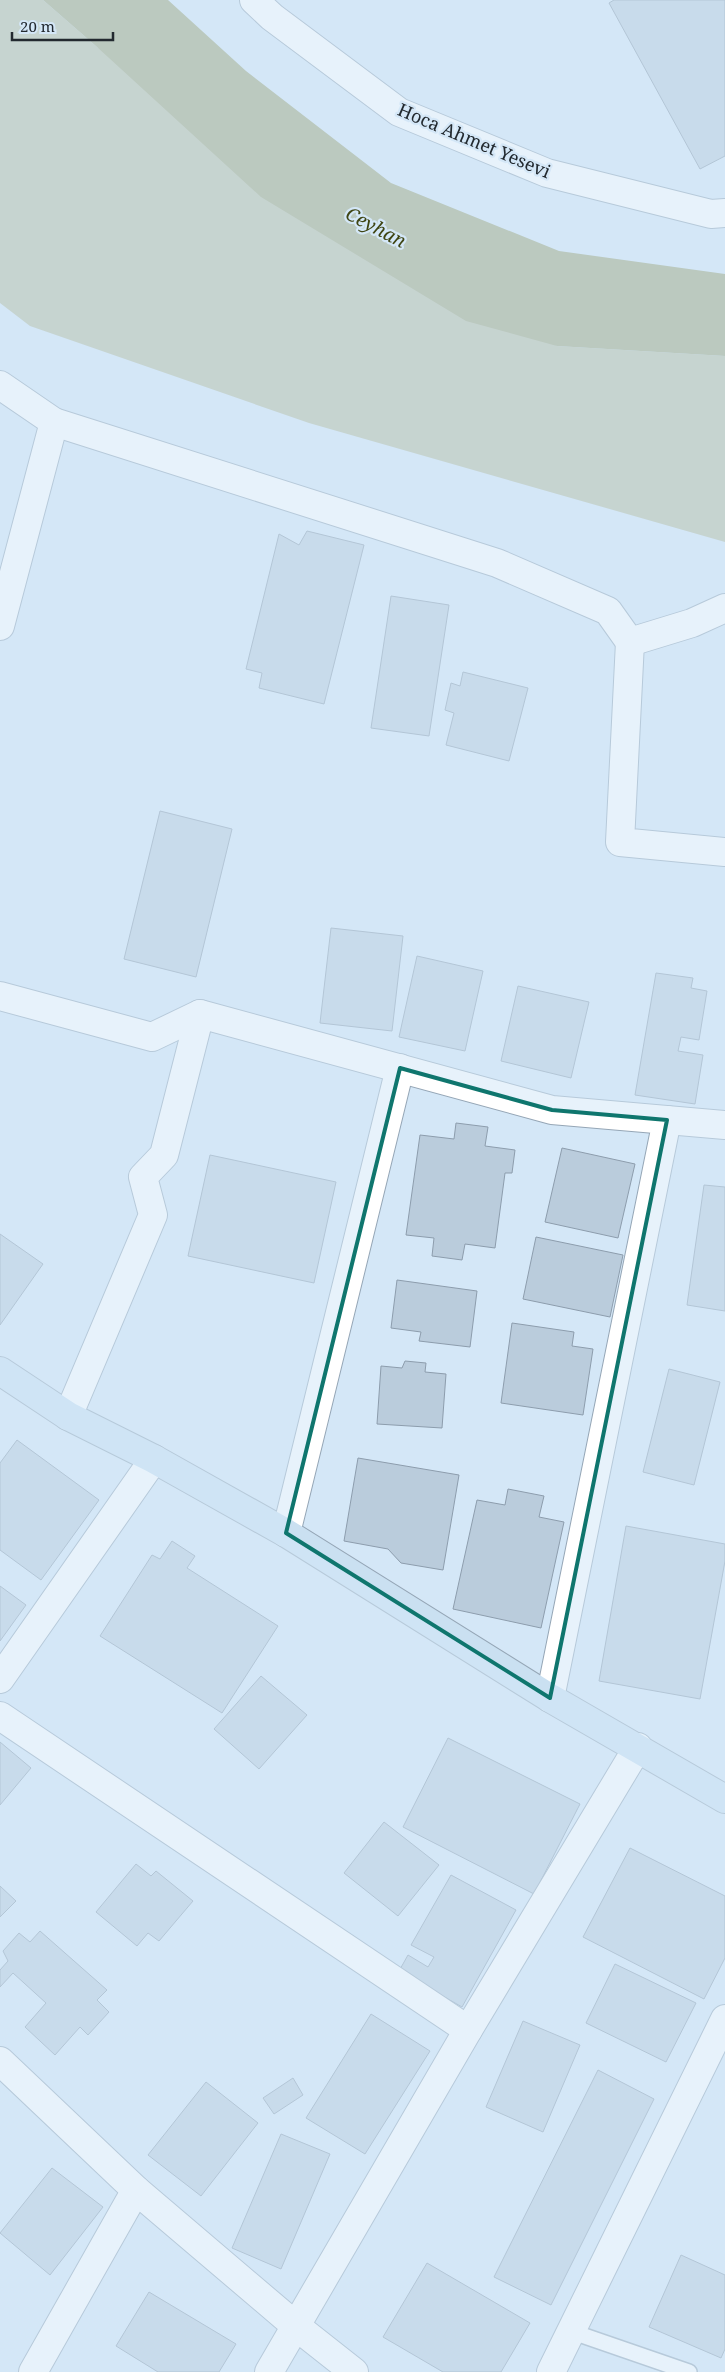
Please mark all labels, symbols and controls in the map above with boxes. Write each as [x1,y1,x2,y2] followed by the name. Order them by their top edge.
[12,10,114,42] scale bar
[20,16,55,36] text: 20 m
[394,97,555,183] street label: Hoca Ahmet Yesevi
[341,200,411,254] water label: Ceyhan

